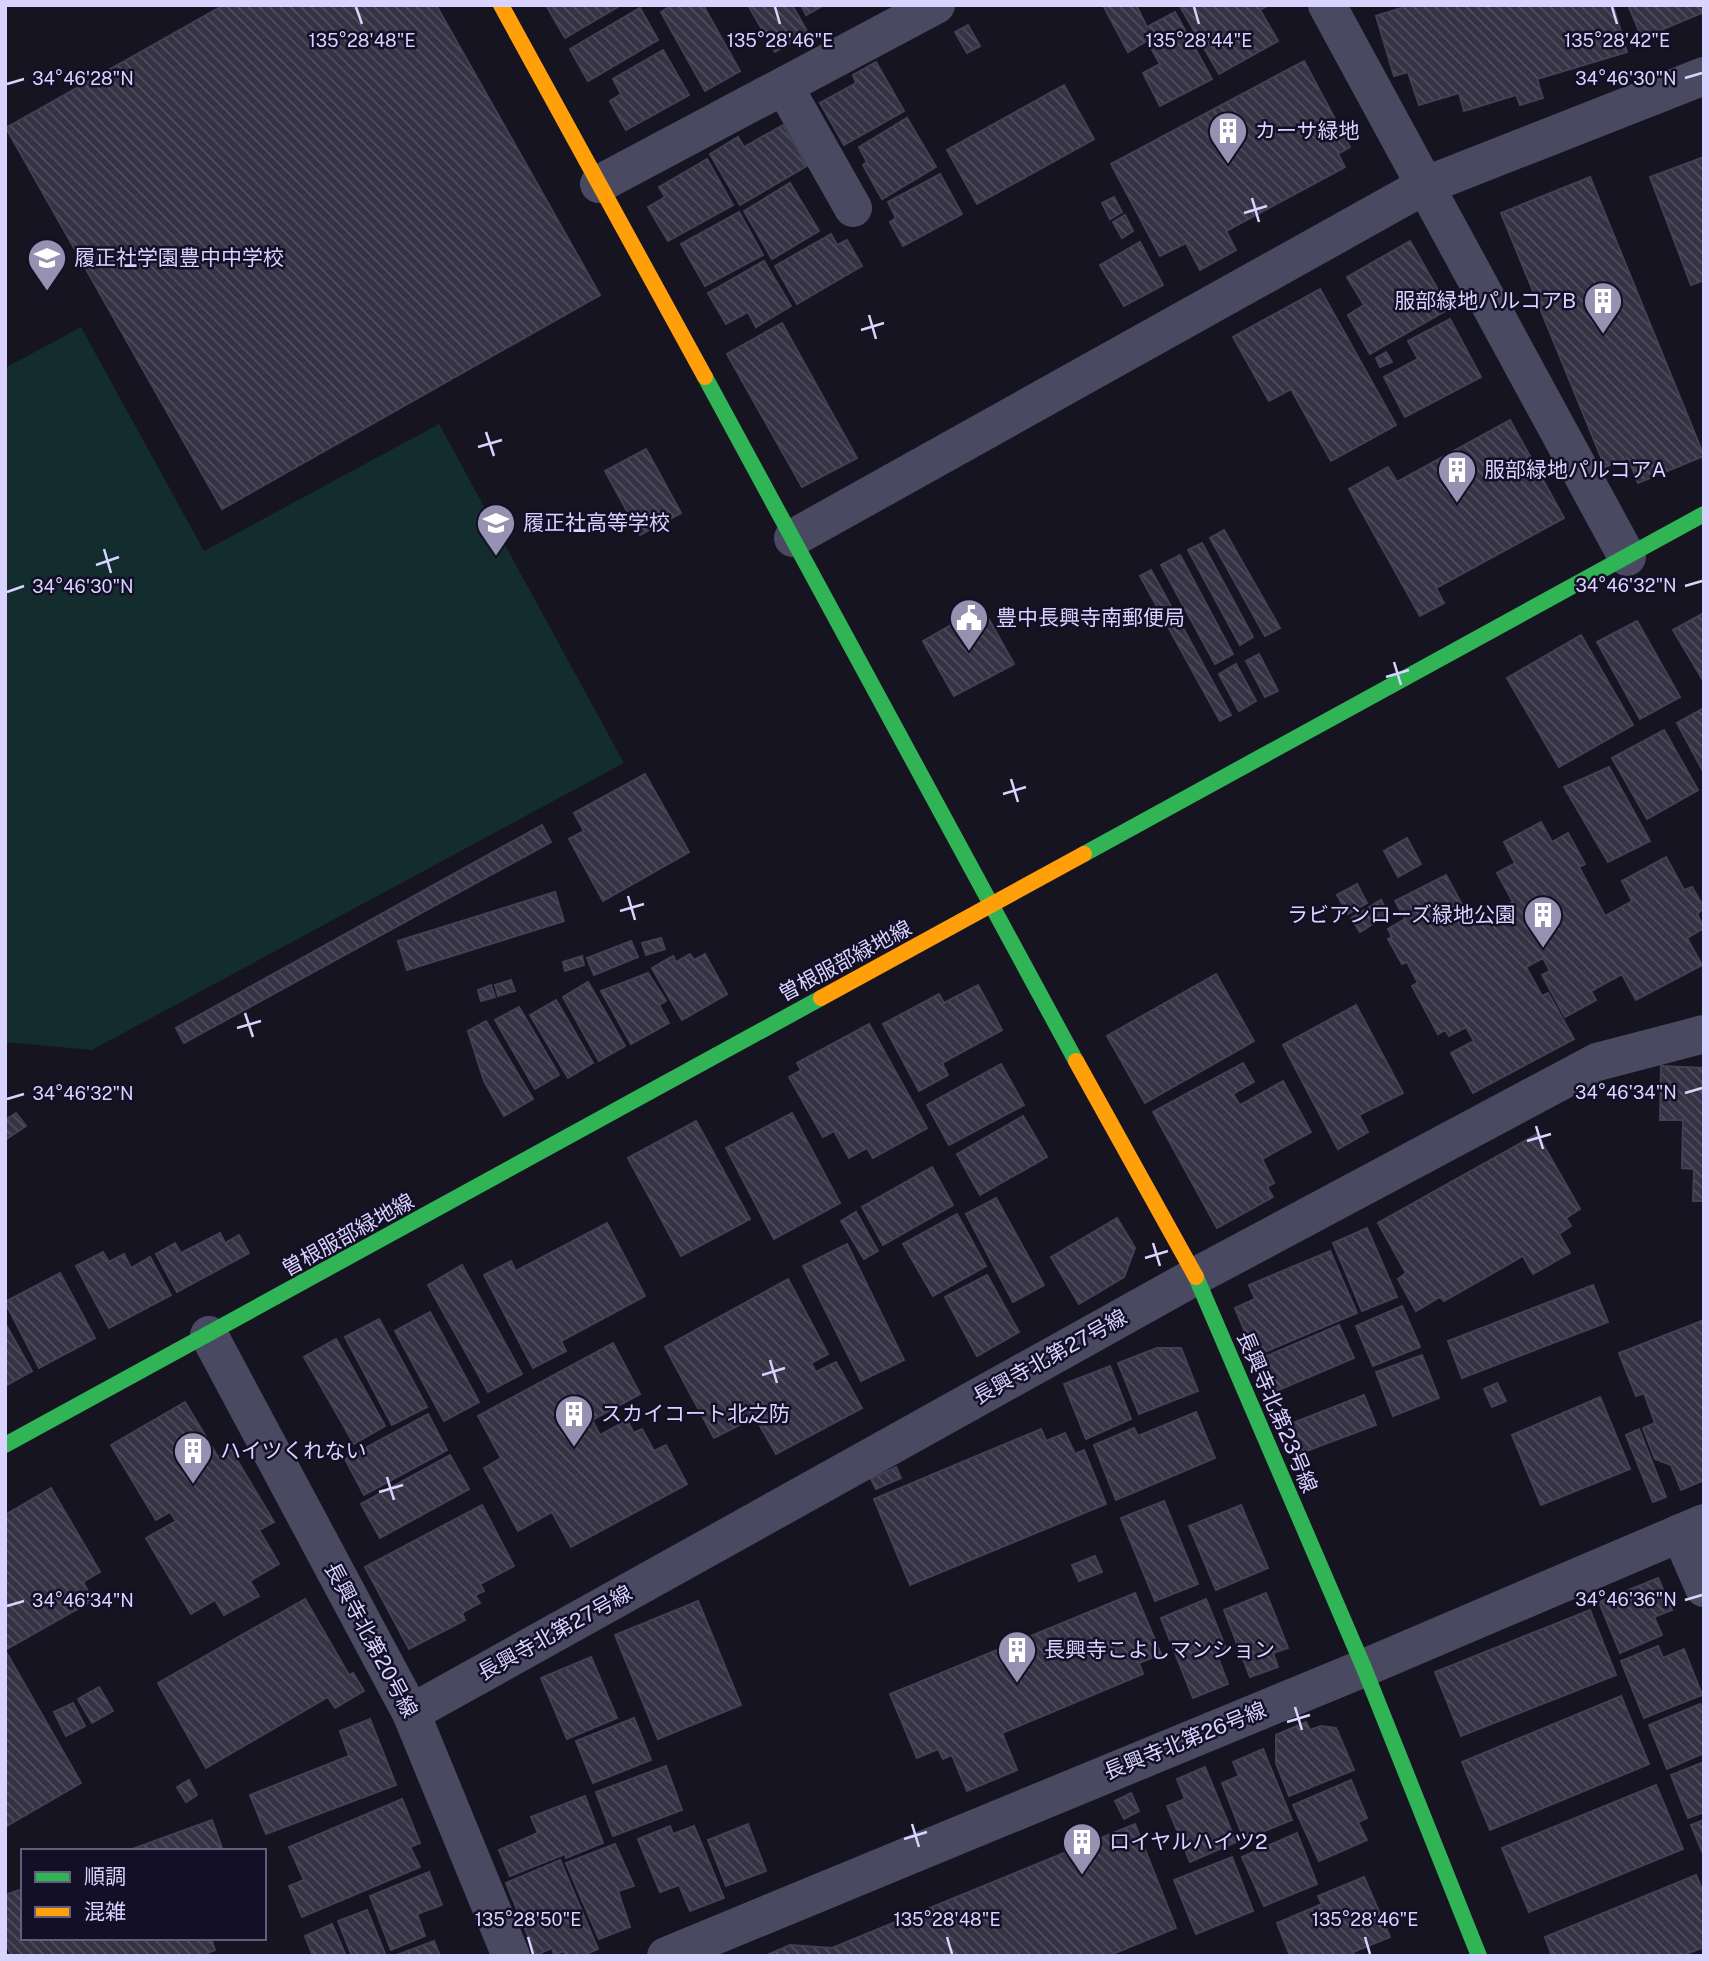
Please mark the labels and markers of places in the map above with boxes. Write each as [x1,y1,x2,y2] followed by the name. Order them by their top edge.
[1207,110,1249,165] building icon: カーサ緑地
[1255,118,1360,143] place label: カーサ緑地
[26,237,68,292] school or university icon: 履正社学園豊中中学校
[74,245,284,270] place label: 履正社学園豊中中学校
[1582,280,1624,335] building icon: 服部緑地パルコアB
[1394,288,1576,313] place label: 服部緑地パルコアB
[1436,449,1478,504] building icon: 服部緑地パルコアA
[1484,457,1667,482] place label: 服部緑地パルコアA
[475,502,517,557] school or university icon: 履正社高等学校
[523,510,670,535] place label: 履正社高等学校
[948,597,990,652] public building icon: 豊中長興寺南郵便局
[996,605,1185,630] place label: 豊中長興寺南郵便局
[1522,894,1564,949] building icon: ラビアンローズ緑地公園
[1287,902,1516,927] place label: ラビアンローズ緑地公園
[553,1393,595,1448] building icon: スカイコート北之防
[601,1401,790,1426] place label: スカイコート北之防
[172,1430,214,1485] building icon: ハイツくれない
[220,1438,367,1463] place label: ハイツくれない
[996,1629,1038,1684] building icon: 長興寺こよしマンション
[1044,1637,1275,1662] place label: 長興寺こよしマンション
[1061,1821,1103,1876] building icon: ロイヤルハイツ2
[1109,1829,1267,1854] place label: ロイヤルハイツ2

